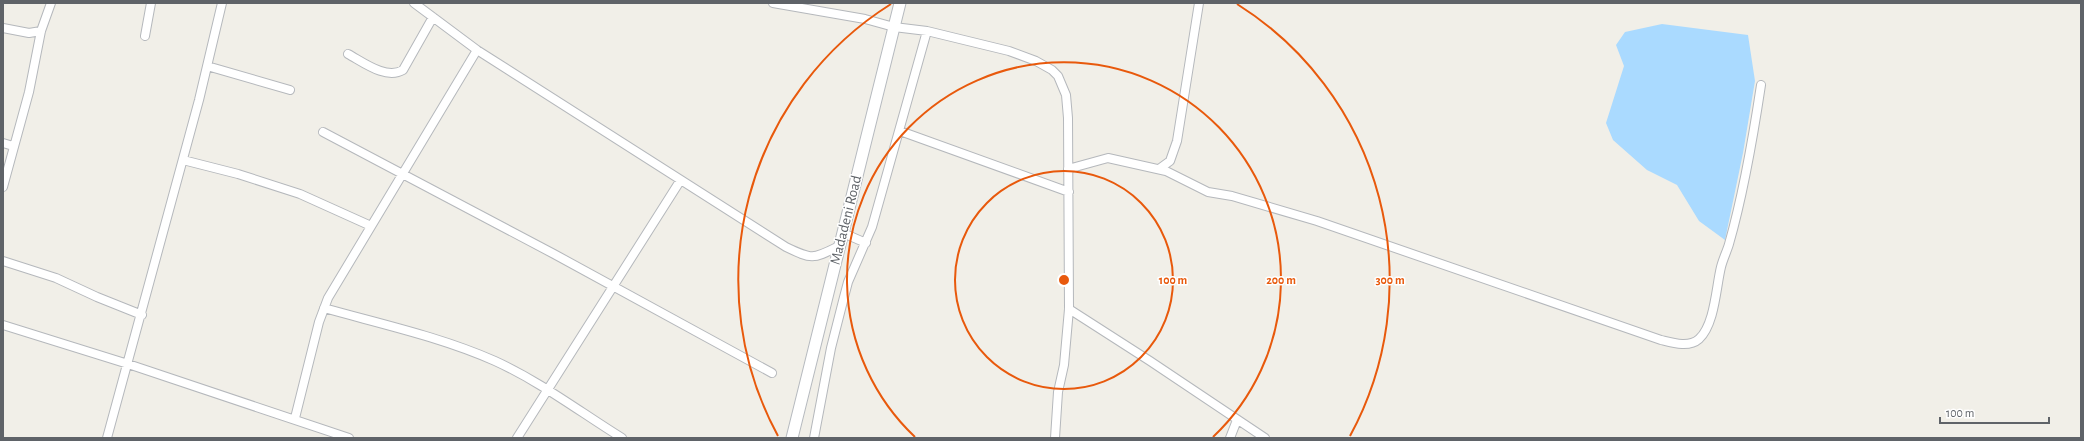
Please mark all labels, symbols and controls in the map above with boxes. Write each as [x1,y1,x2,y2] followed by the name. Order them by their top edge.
[828,174,864,266] street label: Madadeni Road
[1057,273,1071,287] centre of rings
[1159,274,1187,286] text: 100 m
[1266,274,1296,286] text: 200 m
[1375,274,1405,286] text: 300 m
[1940,399,2049,425] scale bar
[1946,407,1974,419] text: 100 m

